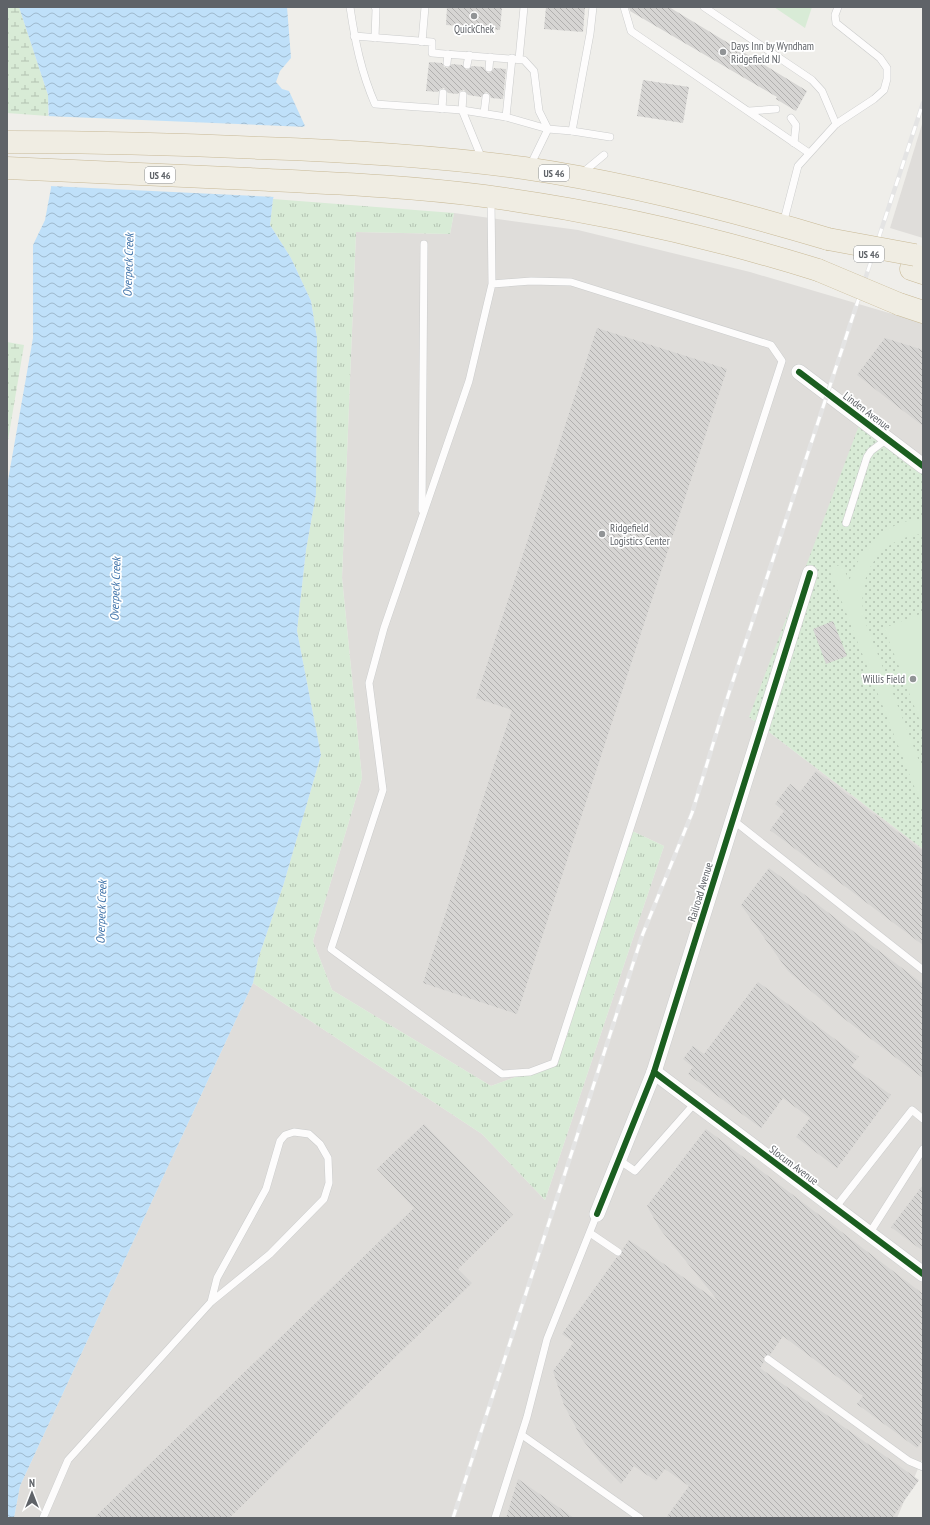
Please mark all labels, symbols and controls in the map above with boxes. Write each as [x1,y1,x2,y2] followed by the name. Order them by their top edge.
[469,11,479,21] marker: QuickChek
[454,22,495,36] place label: QuickChek
[731,39,814,66] place label: Days Inn by Wyndham Ridgefield NJ
[718,47,728,57] marker: Days Inn by Wyndham Ridgefield NJ
[539,165,569,181] road number: US 46
[145,167,175,183] road number: US 46
[119,232,137,297] water label: Overpeck Creek
[854,246,884,262] road number: US 46
[841,389,894,434] street label: Linden Avenue
[610,521,670,548] place label: Ridgefield Logistics Center
[597,529,607,539] marker: Ridgefield Logistics Center
[106,556,124,621] water label: Overpeck Creek
[863,672,905,686] place label: Willis Field
[908,674,918,684] marker: Willis Field
[684,860,716,923] street label: Railroad Avenue
[92,879,110,944] water label: Overpeck Creek
[767,1142,822,1188] street label: Slocum Avenue
[12,1473,52,1513] north arrow
[29,1476,35,1490] text: N

